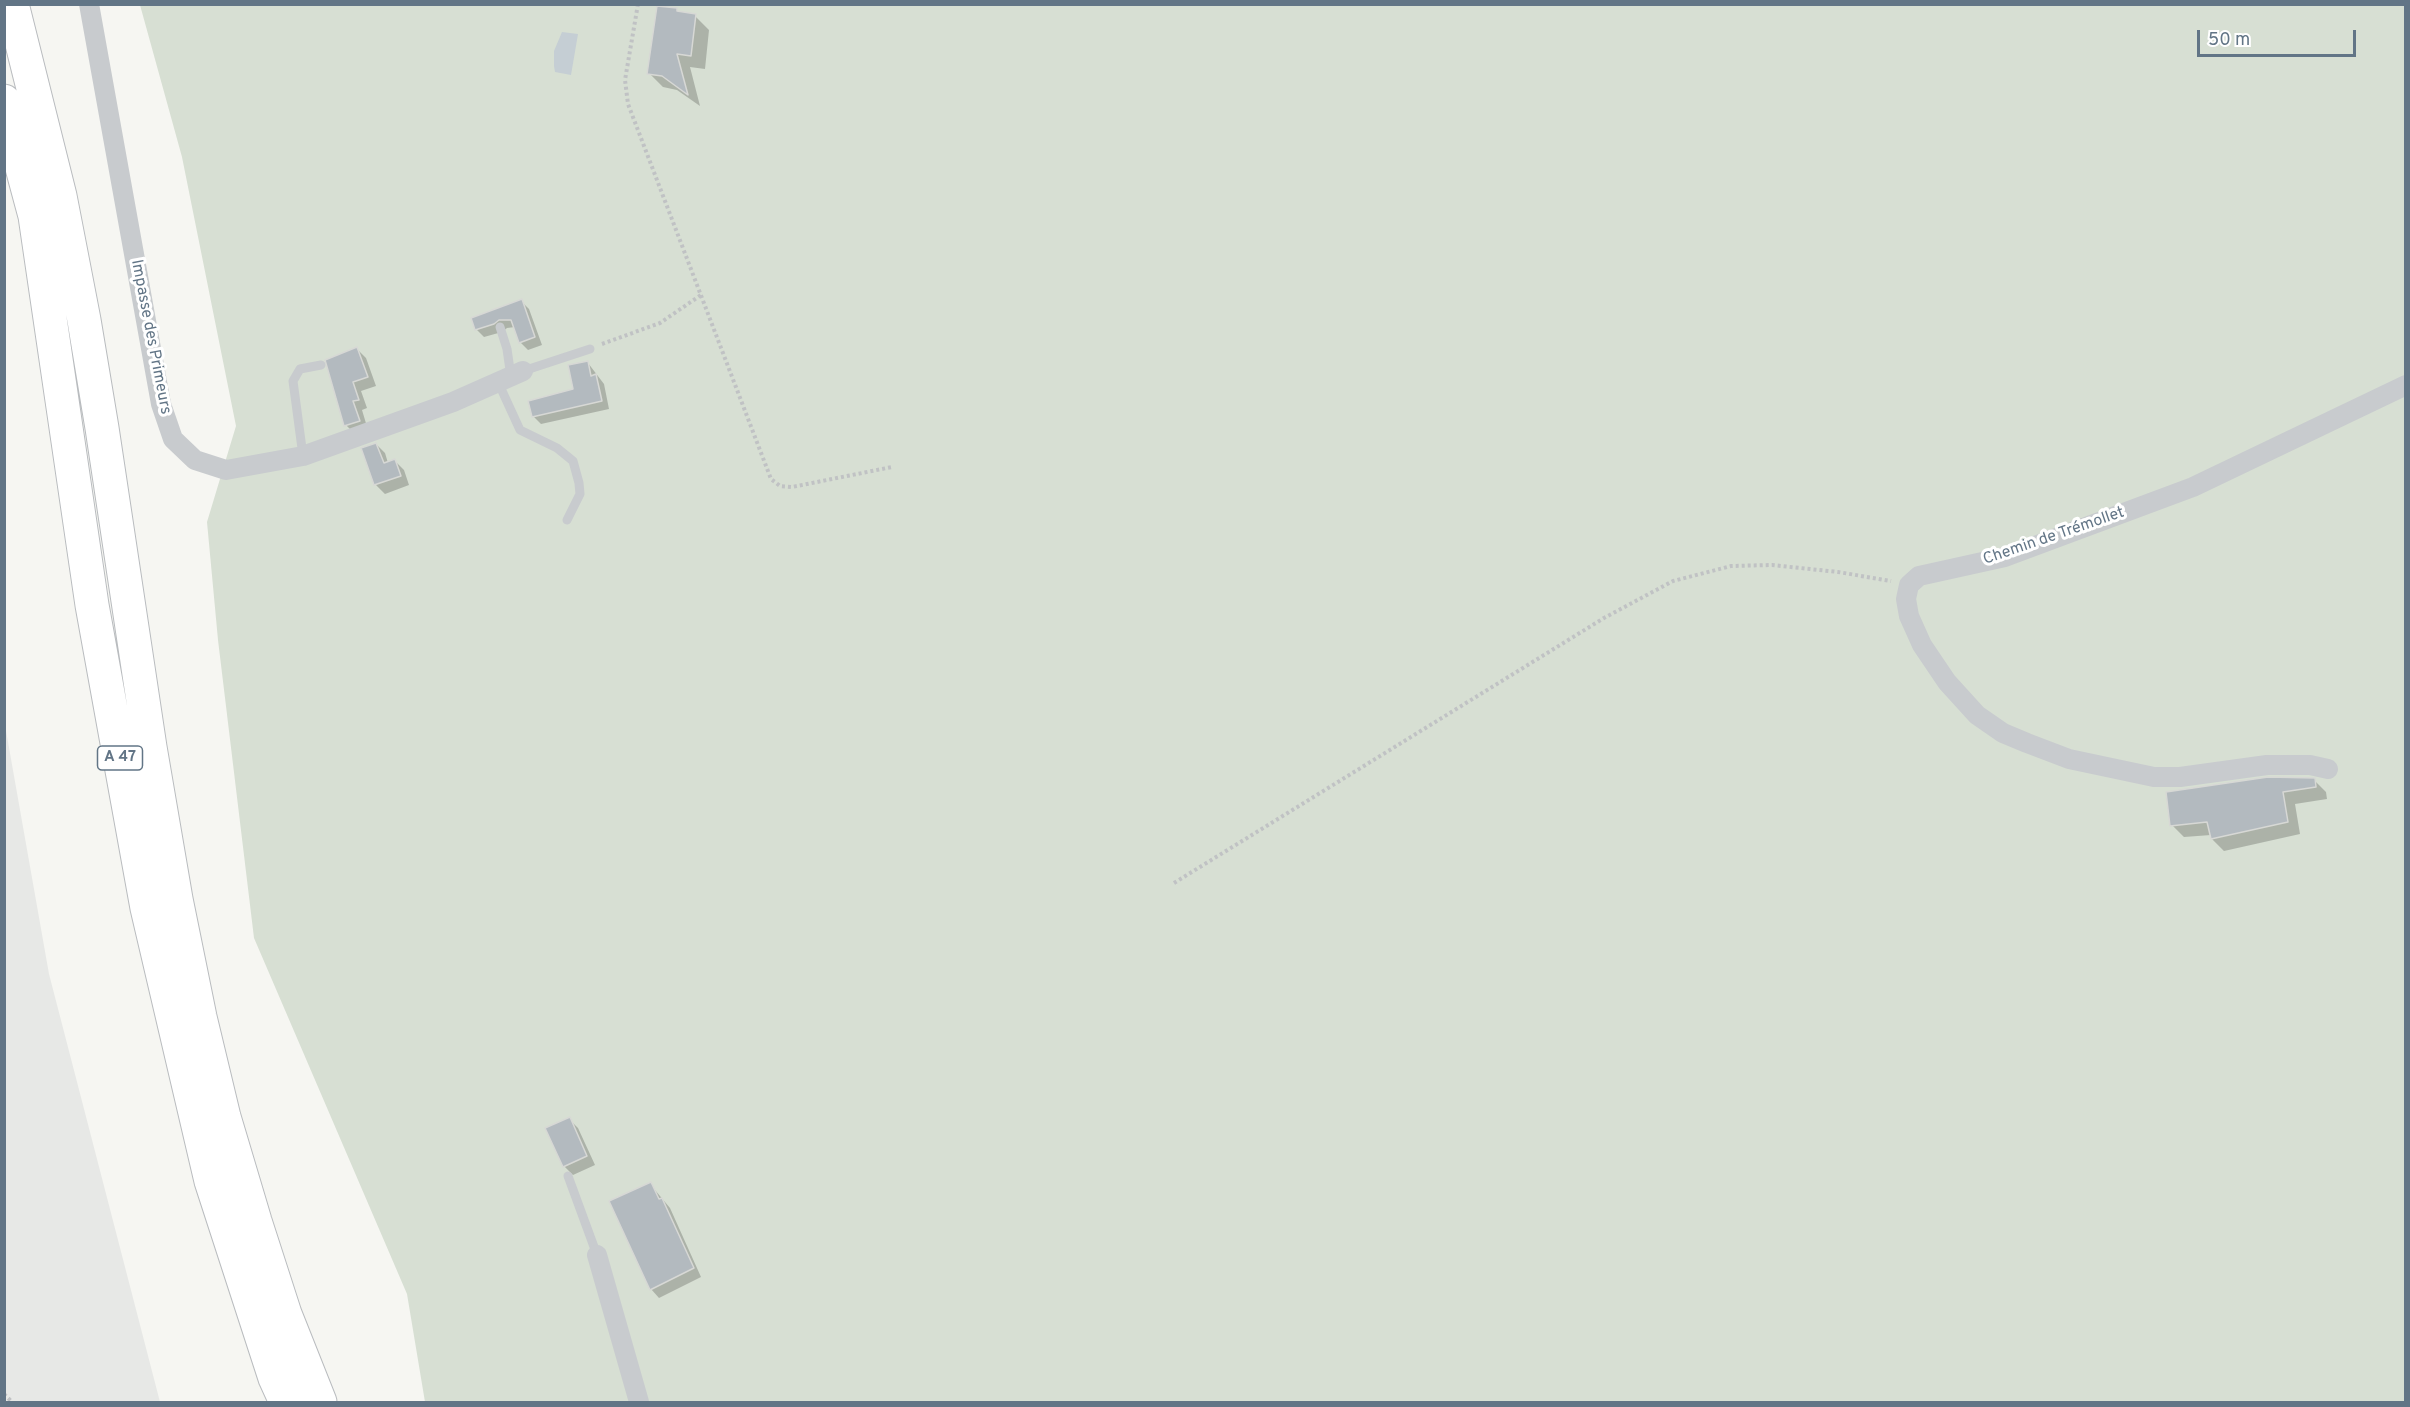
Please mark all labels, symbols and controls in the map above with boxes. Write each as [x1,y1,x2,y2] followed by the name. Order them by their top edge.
[2200,18,2359,56] scale bar
[2208,29,2250,52] text: 50 m
[126,258,174,416] street label: Impasse des Primeurs
[1981,504,2127,570] street label: Chemin de Trémollet
[98,746,142,770] road number: A 47

